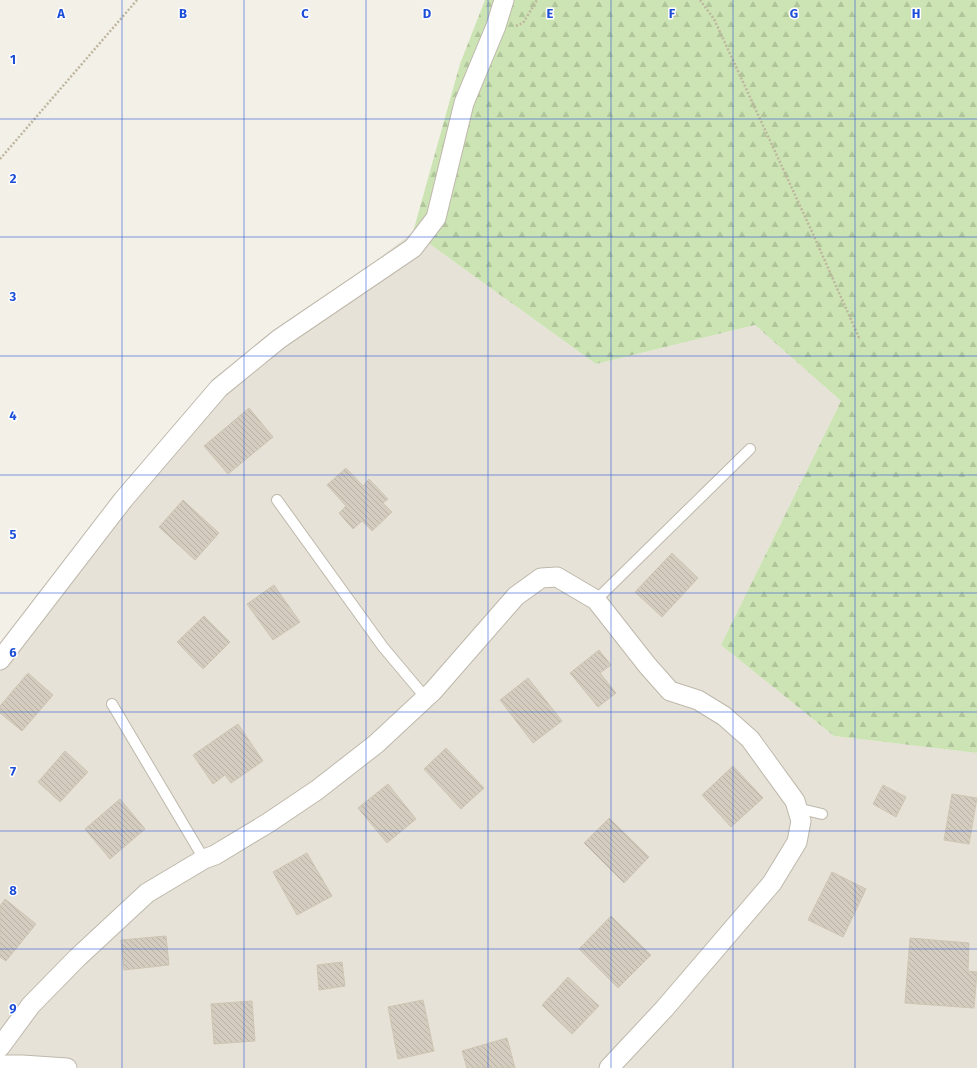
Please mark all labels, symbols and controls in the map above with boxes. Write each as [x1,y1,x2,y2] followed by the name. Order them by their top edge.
[56,6,65,21] text: A
[179,6,187,21] text: B
[301,6,309,21] text: C
[423,6,432,21] text: D
[547,6,554,21] text: E
[669,6,676,21] text: F
[790,6,798,21] text: G
[912,6,920,21] text: H
[10,52,16,67] text: 1
[10,171,17,186] text: 2
[9,289,17,304] text: 3
[9,408,17,423] text: 4
[10,527,17,542] text: 5
[9,645,17,660] text: 6
[10,764,16,779] text: 7
[9,883,17,898] text: 8
[9,1001,17,1016] text: 9

